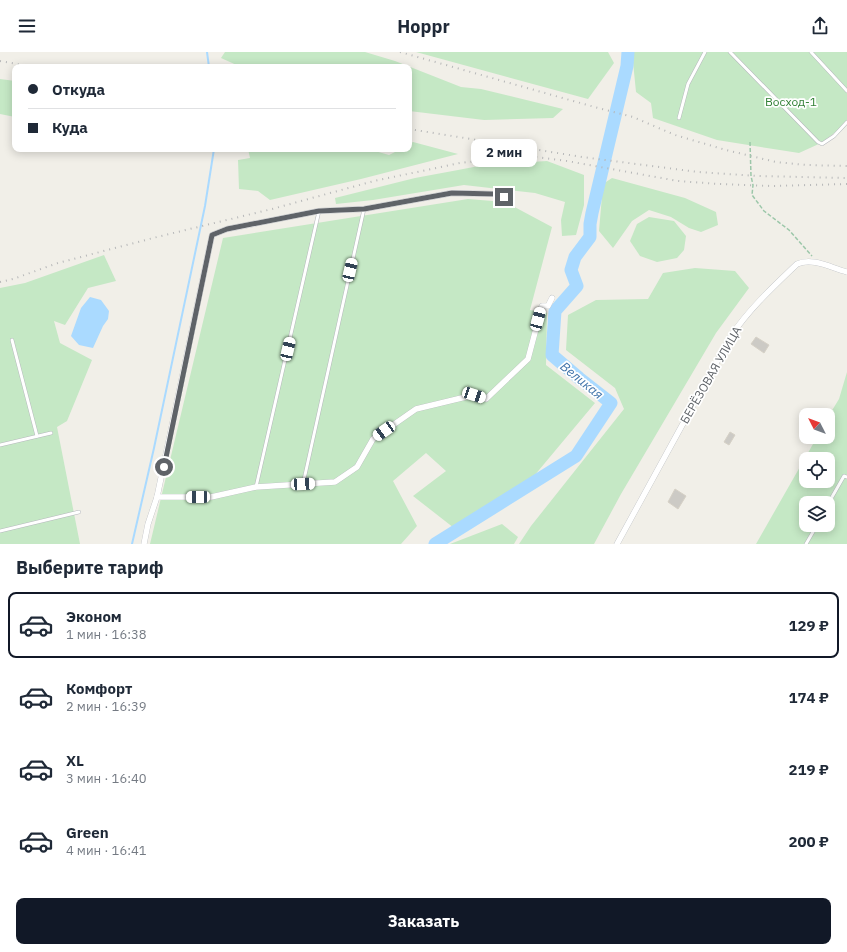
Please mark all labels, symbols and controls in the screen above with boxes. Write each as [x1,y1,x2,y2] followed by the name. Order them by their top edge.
[16,15,38,37] icon: menu
[397,15,450,38] text: Hoppr
[809,15,831,37] icon: share
[52,80,105,99] text: Откуда
[765,94,817,109] park label: Восход-1
[52,118,88,137] text: Куда
[471,139,537,167] callout: 2 мин
[486,144,522,161] text: 2 мин
[495,188,513,206] route end
[341,257,359,283] car
[529,306,547,332] car
[677,323,745,426] street label: БЕРЁЗОВАЯ УЛИЦА
[279,336,297,362] car
[557,358,607,403] water label: Великая
[461,386,487,404] car
[799,408,835,444] north arrow
[799,408,835,532] map controls
[371,419,397,443] car
[799,452,835,488] button: locate
[155,458,173,476] route start
[291,477,315,491] car
[186,491,210,503] car
[799,496,835,532] button: layers
[16,556,163,579] text: Выберите тариф
[18,607,54,643] icon: car
[66,607,122,626] text: Эконом
[789,616,829,635] text: 129 ₽
[66,626,147,643] text: 1 мин · 16:38
[18,679,54,715] icon: car
[66,679,132,698] text: Комфорт
[789,688,829,707] text: 174 ₽
[66,698,147,715] text: 2 мин · 16:39
[18,751,54,787] icon: car
[66,751,84,770] text: XL
[789,760,829,779] text: 219 ₽
[66,770,147,787] text: 3 мин · 16:40
[18,823,54,859] icon: car
[66,823,109,842] text: Green
[789,832,829,851] text: 200 ₽
[66,842,147,859] text: 4 мин · 16:41
[16,898,831,944] button: Заказать

